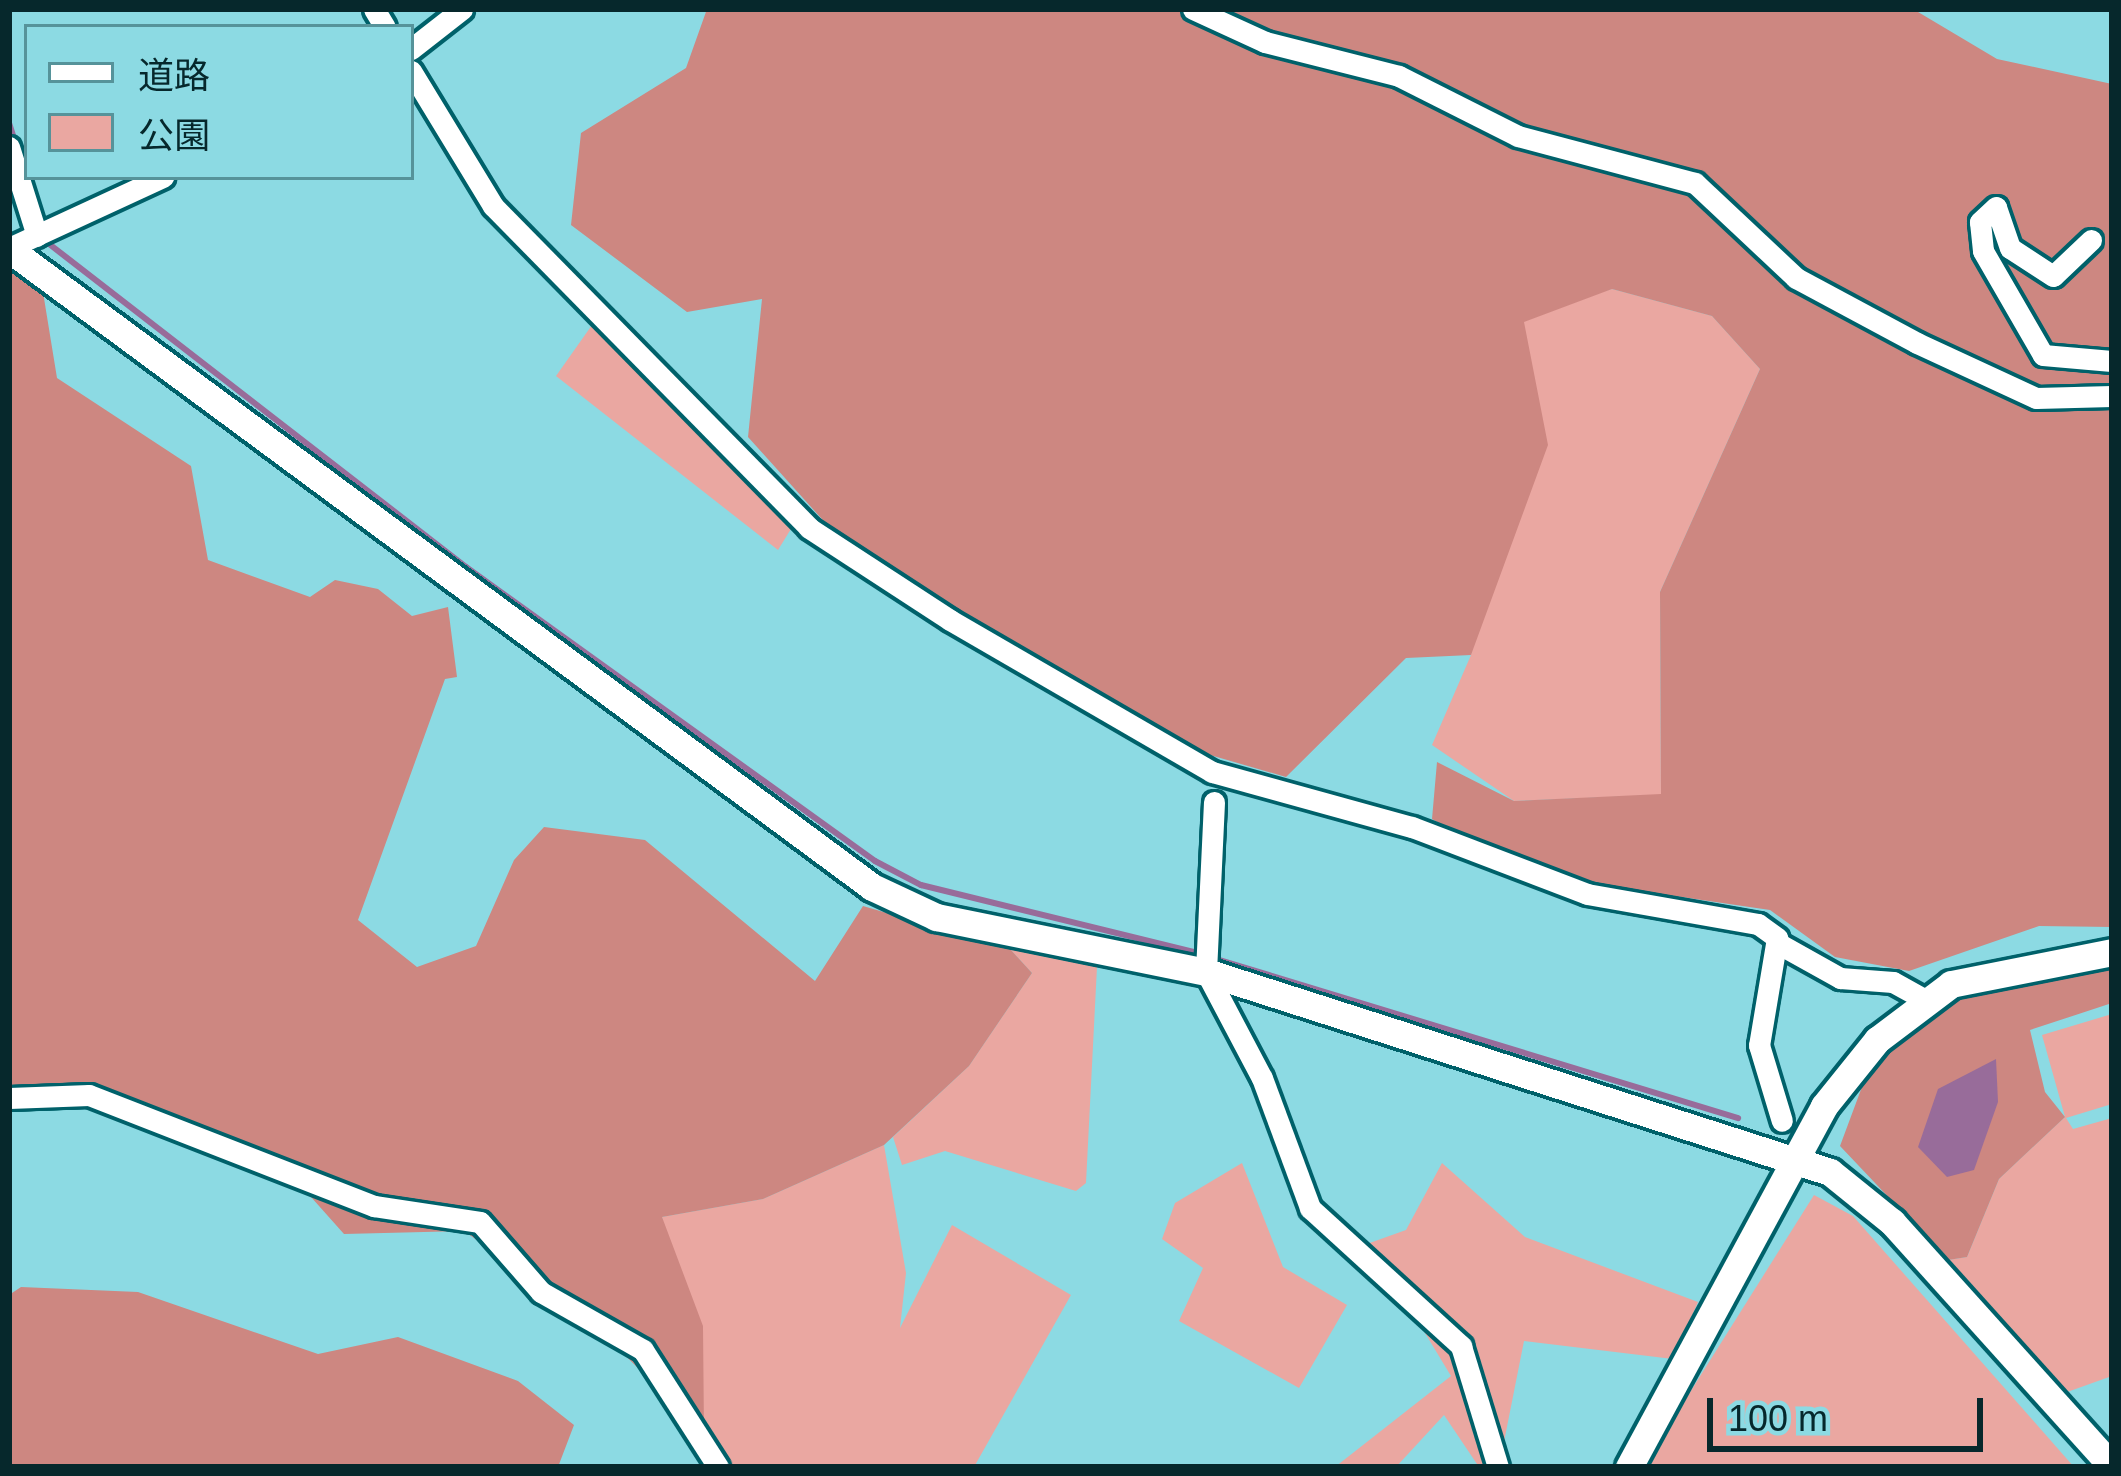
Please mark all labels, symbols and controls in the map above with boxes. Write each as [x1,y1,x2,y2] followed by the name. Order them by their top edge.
[24,24,414,180] legend
[138,55,210,96] text: 道路
[138,115,210,156] text: 公園
[1713,1374,1989,1448] scale bar
[1728,1398,1828,1439] text: 100 m

